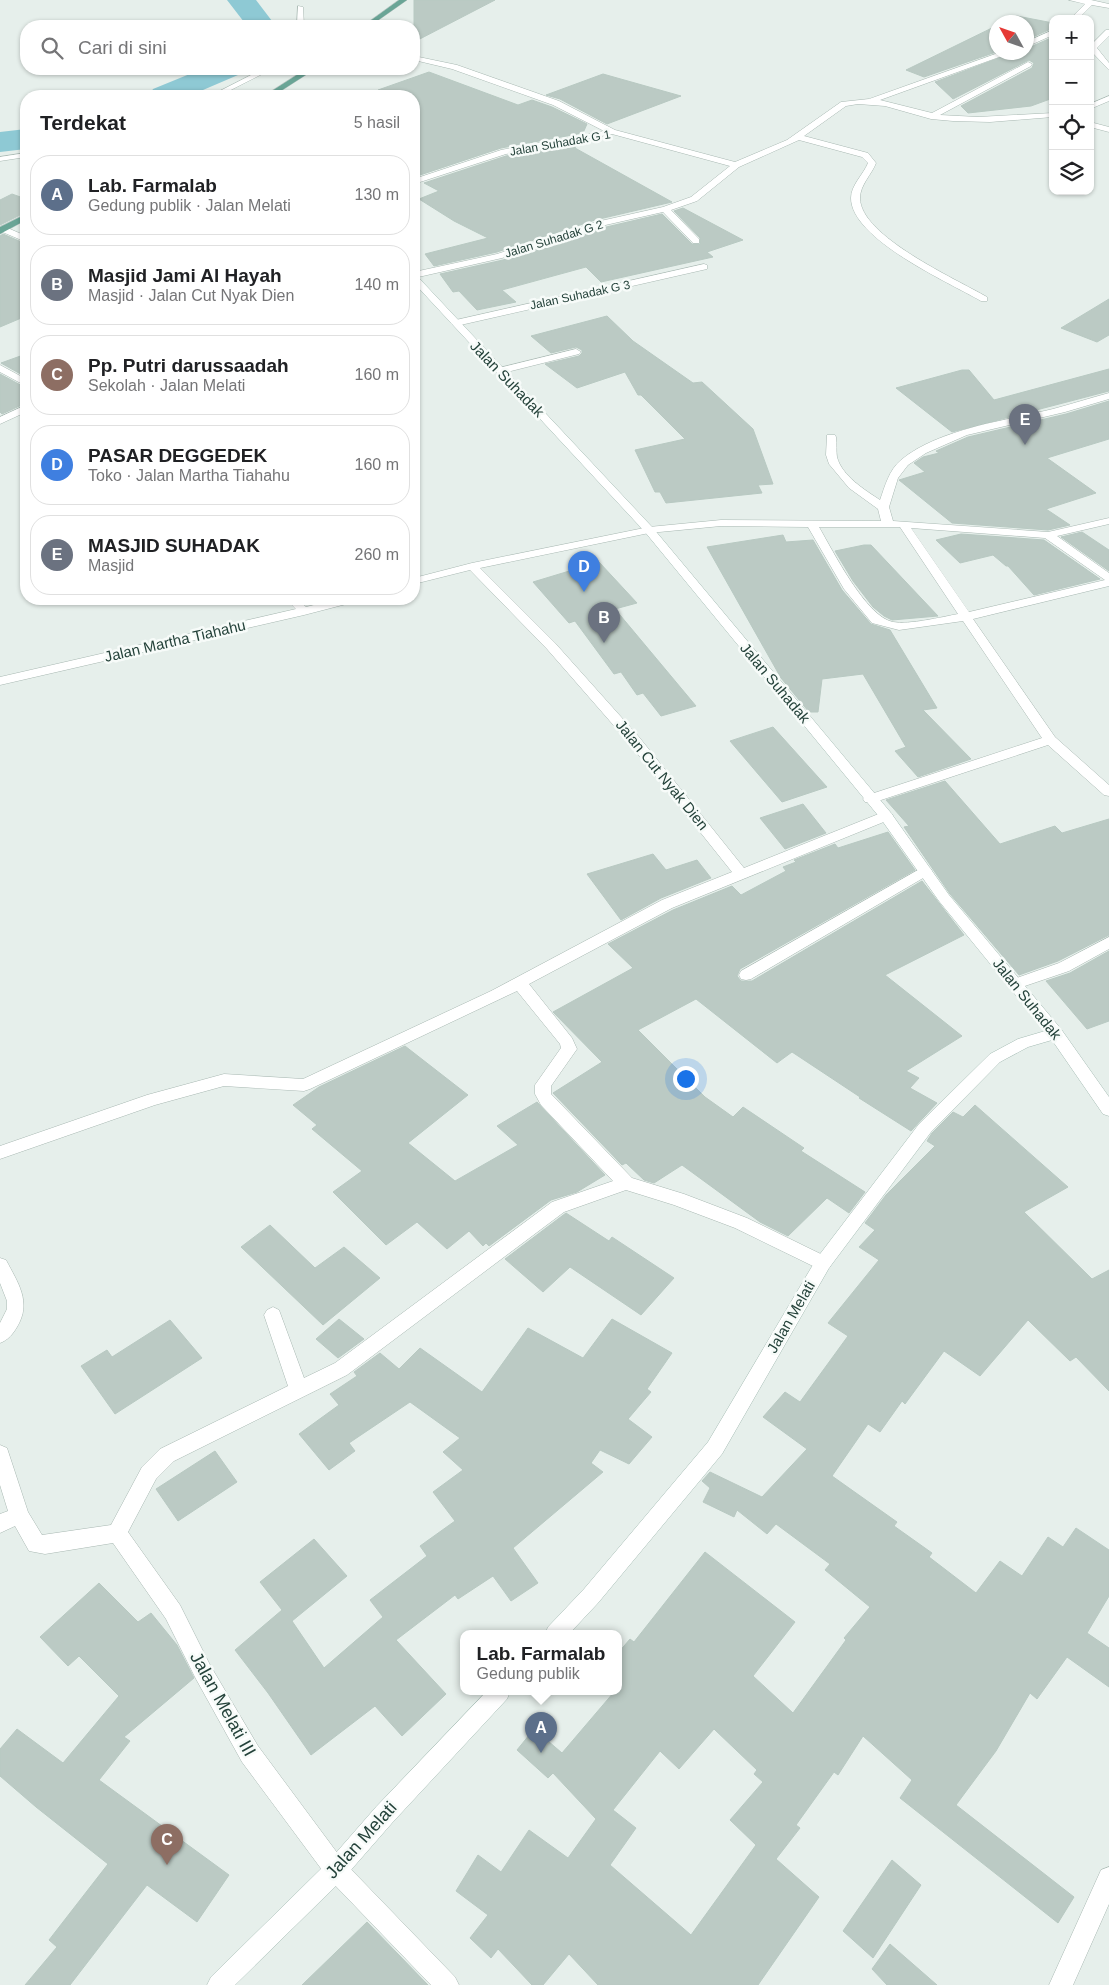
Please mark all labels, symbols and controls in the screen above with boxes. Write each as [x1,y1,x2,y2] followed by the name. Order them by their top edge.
[989,15,1034,60] north arrow
[1049,15,1094,195] map controls
[1049,15,1094,60] button: +
[20,20,420,75] search box
[38,34,66,62] icon: search
[78,37,167,58] text: Cari di sini
[1049,60,1094,105] button: −
[1049,105,1094,150] button: locate
[40,111,126,134] text: Terdekat
[354,114,400,131] text: 5 hasil
[509,127,612,159] street label: Jalan Suhadak G 1
[1049,150,1094,195] button: layers
[88,175,217,196] text: Lab. Farmalab
[51,186,63,203] text: A
[355,186,399,203] text: 130 m
[88,197,291,214] text: Gedung publik · Jalan Melati
[503,217,605,261] street label: Jalan Suhadak G 2
[88,265,282,286] text: Masjid Jami Al Hayah
[51,276,63,293] text: B
[355,276,399,293] text: 140 m
[529,277,632,312] street label: Jalan Suhadak G 3
[88,287,294,304] text: Masjid · Jalan Cut Nyak Dien
[467,337,548,421] street label: Jalan Suhadak
[88,355,289,376] text: Pp. Putri darussaadah
[51,366,63,383] text: C
[355,366,399,383] text: 160 m
[88,377,245,394] text: Sekolah · Jalan Melati
[1009,404,1041,445] pin: E
[88,445,267,466] text: PASAR DEGGEDEK
[51,456,63,473] text: D
[355,456,399,473] text: 160 m
[88,467,290,484] text: Toko · Jalan Martha Tiahahu
[88,535,260,556] text: MASJID SUHADAK
[52,546,62,563] text: E
[355,546,399,563] text: 260 m
[568,551,600,592] pin: D
[88,557,134,574] text: Masjid
[588,602,620,643] pin: B
[103,616,247,665] street label: Jalan Martha Tiahahu
[737,639,814,727] street label: Jalan Suhadak
[613,716,712,833] street label: Jalan Cut Nyak Dien
[990,955,1066,1043] street label: Jalan Suhadak
[673,1066,699,1092] your location
[763,1278,818,1356] street label: Jalan Melati
[460,1630,622,1695] popup
[477,1643,605,1664] text: Lab. Farmalab
[186,1648,260,1760] street label: Jalan Melati III
[477,1665,580,1682] text: Gedung publik
[525,1712,557,1753] pin: A
[321,1798,401,1882] street label: Jalan Melati
[151,1824,183,1865] pin: C

